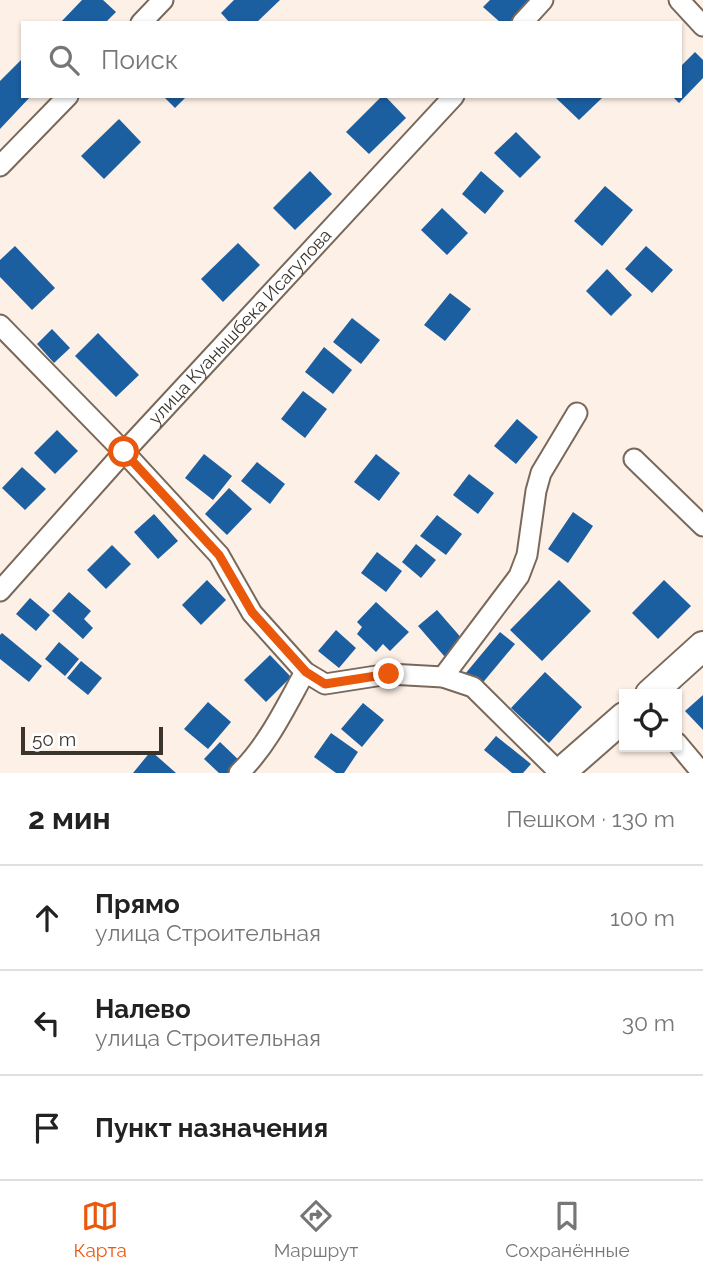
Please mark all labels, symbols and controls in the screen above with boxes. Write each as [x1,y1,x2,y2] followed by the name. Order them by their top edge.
[21,21,682,98] search box
[45,41,83,79] icon: search
[101,45,178,75] text: Поиск
[144,224,335,429] street label: улица Куанышбека Исагулова
[108,436,139,467] route start
[373,658,404,689] route end
[619,689,682,752] map controls
[619,689,682,752] button: locate
[21,724,163,756] scale bar
[32,728,76,750] text: 50 m
[28,801,111,836] text: 2 мин
[506,805,675,832] text: Пешком · 130 m
[95,889,180,919] text: Прямо
[28,899,66,937] icon: ahead
[610,904,675,931] text: 100 m
[95,919,321,946] text: улица Строительная
[95,994,191,1024] text: Налево
[28,1004,66,1042] icon: left
[622,1009,675,1036] text: 30 m
[95,1024,321,1051] text: улица Строительная
[28,1109,66,1147] icon: arrive
[95,1113,328,1143] text: Пункт назначения
[73,1197,127,1261] tab: Карта
[274,1197,358,1261] tab: Маршрут
[505,1197,630,1261] tab: Сохранённые

